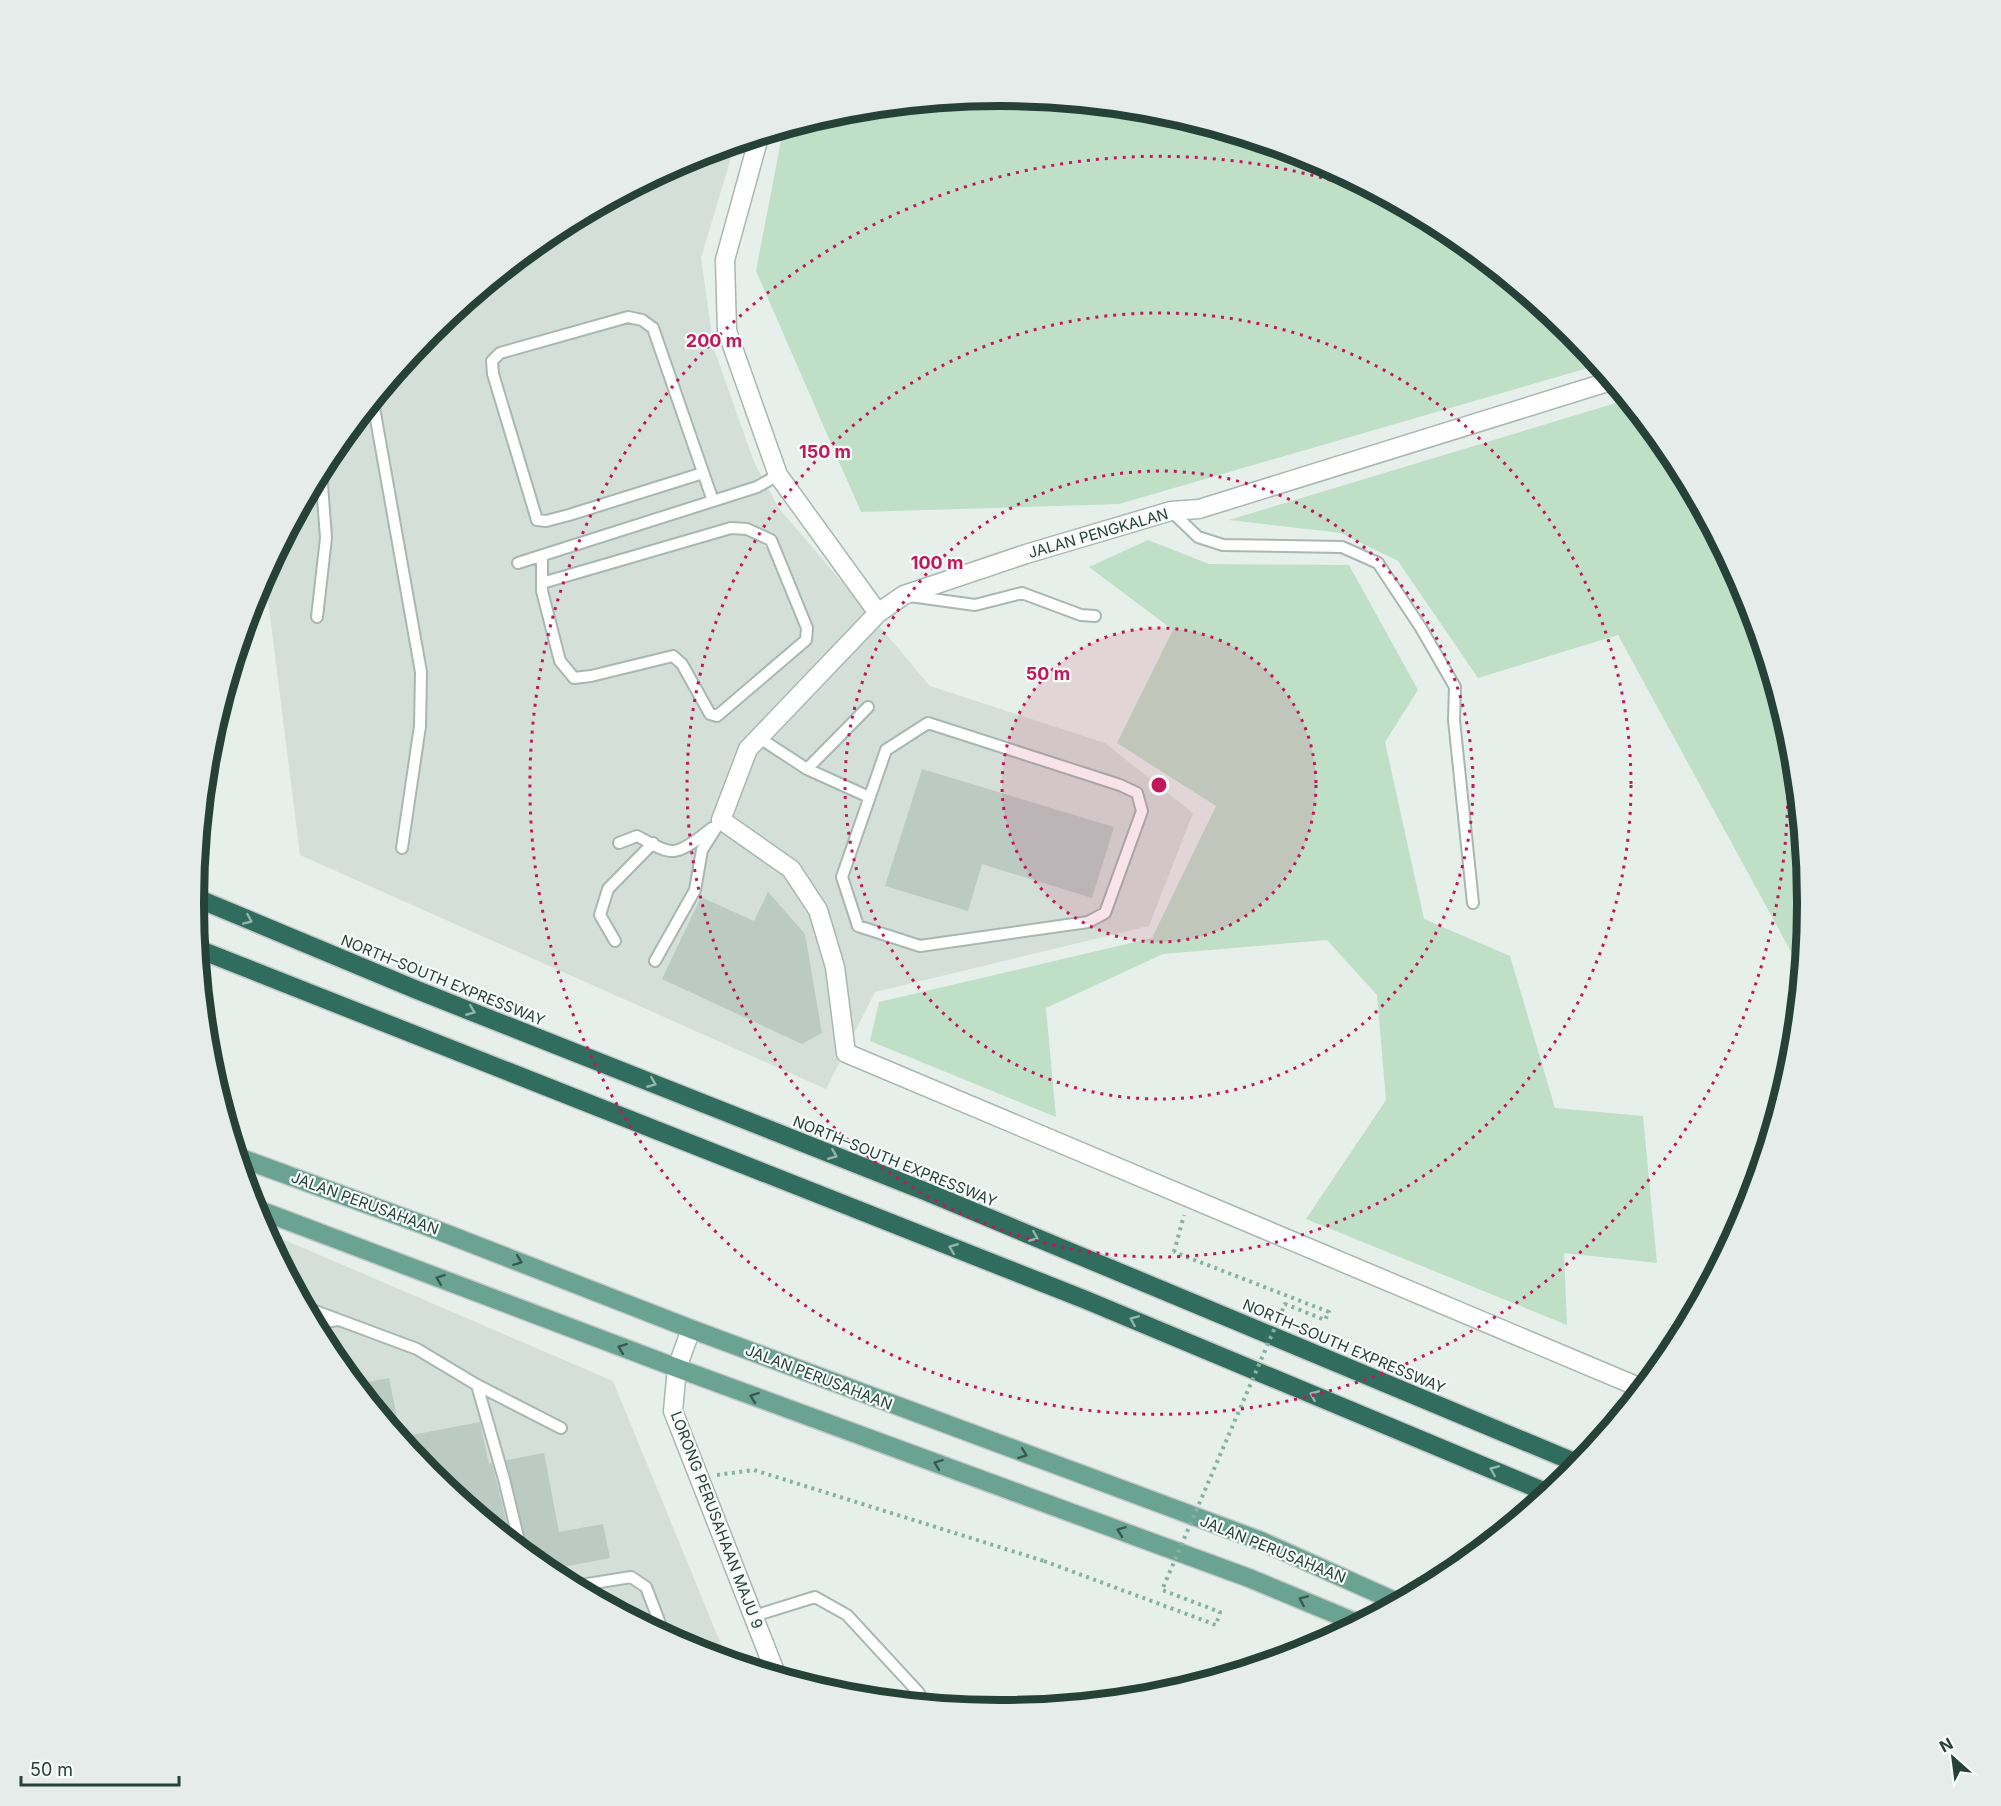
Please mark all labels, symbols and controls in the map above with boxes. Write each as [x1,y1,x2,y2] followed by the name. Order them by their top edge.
[686,330,742,351] text: 200 m
[799,441,851,462] text: 150 m
[1026,504,1170,562] street label: JALAN PENGKALAN
[911,552,963,573] text: 100 m
[1026,663,1070,684] text: 50 m
[1149,775,1169,795] centre of rings
[242,913,253,925] one-way arrow
[338,930,548,1030] street label: NORTH–SOUTH EXPRESSWAY
[465,1004,476,1017] one-way arrow
[646,1076,657,1088] one-way arrow
[790,1111,1000,1211] street label: NORTH–SOUTH EXPRESSWAY
[827,1148,838,1160] one-way arrow
[289,1167,441,1239] street label: JALAN PERUSAHAAN
[1027,1230,1038,1242] one-way arrow
[948,1243,959,1255] one-way arrow
[511,1254,522,1266] one-way arrow
[435,1273,446,1286] one-way arrow
[1240,1295,1448,1397] street label: NORTH–SOUTH EXPRESSWAY
[1129,1315,1140,1327] one-way arrow
[743,1340,895,1414] street label: JALAN PERUSAHAAN
[618,1342,628,1355] one-way arrow
[1309,1390,1320,1402] one-way arrow
[750,1391,760,1404] one-way arrow
[667,1409,767,1631] street label: LORONG PERUSAHAAN MAJU 9
[1017,1446,1028,1459] one-way arrow
[933,1458,943,1471] one-way arrow
[1489,1465,1500,1477] one-way arrow
[1197,1511,1349,1587] street label: JALAN PERUSAHAAN
[1116,1525,1127,1538] one-way arrow
[1298,1596,1309,1608] one-way arrow
[1923,1728,1983,1788] north arrow
[1936,1733,1956,1756] text: N
[21,1749,178,1787] scale bar
[30,1759,73,1780] text: 50 m

